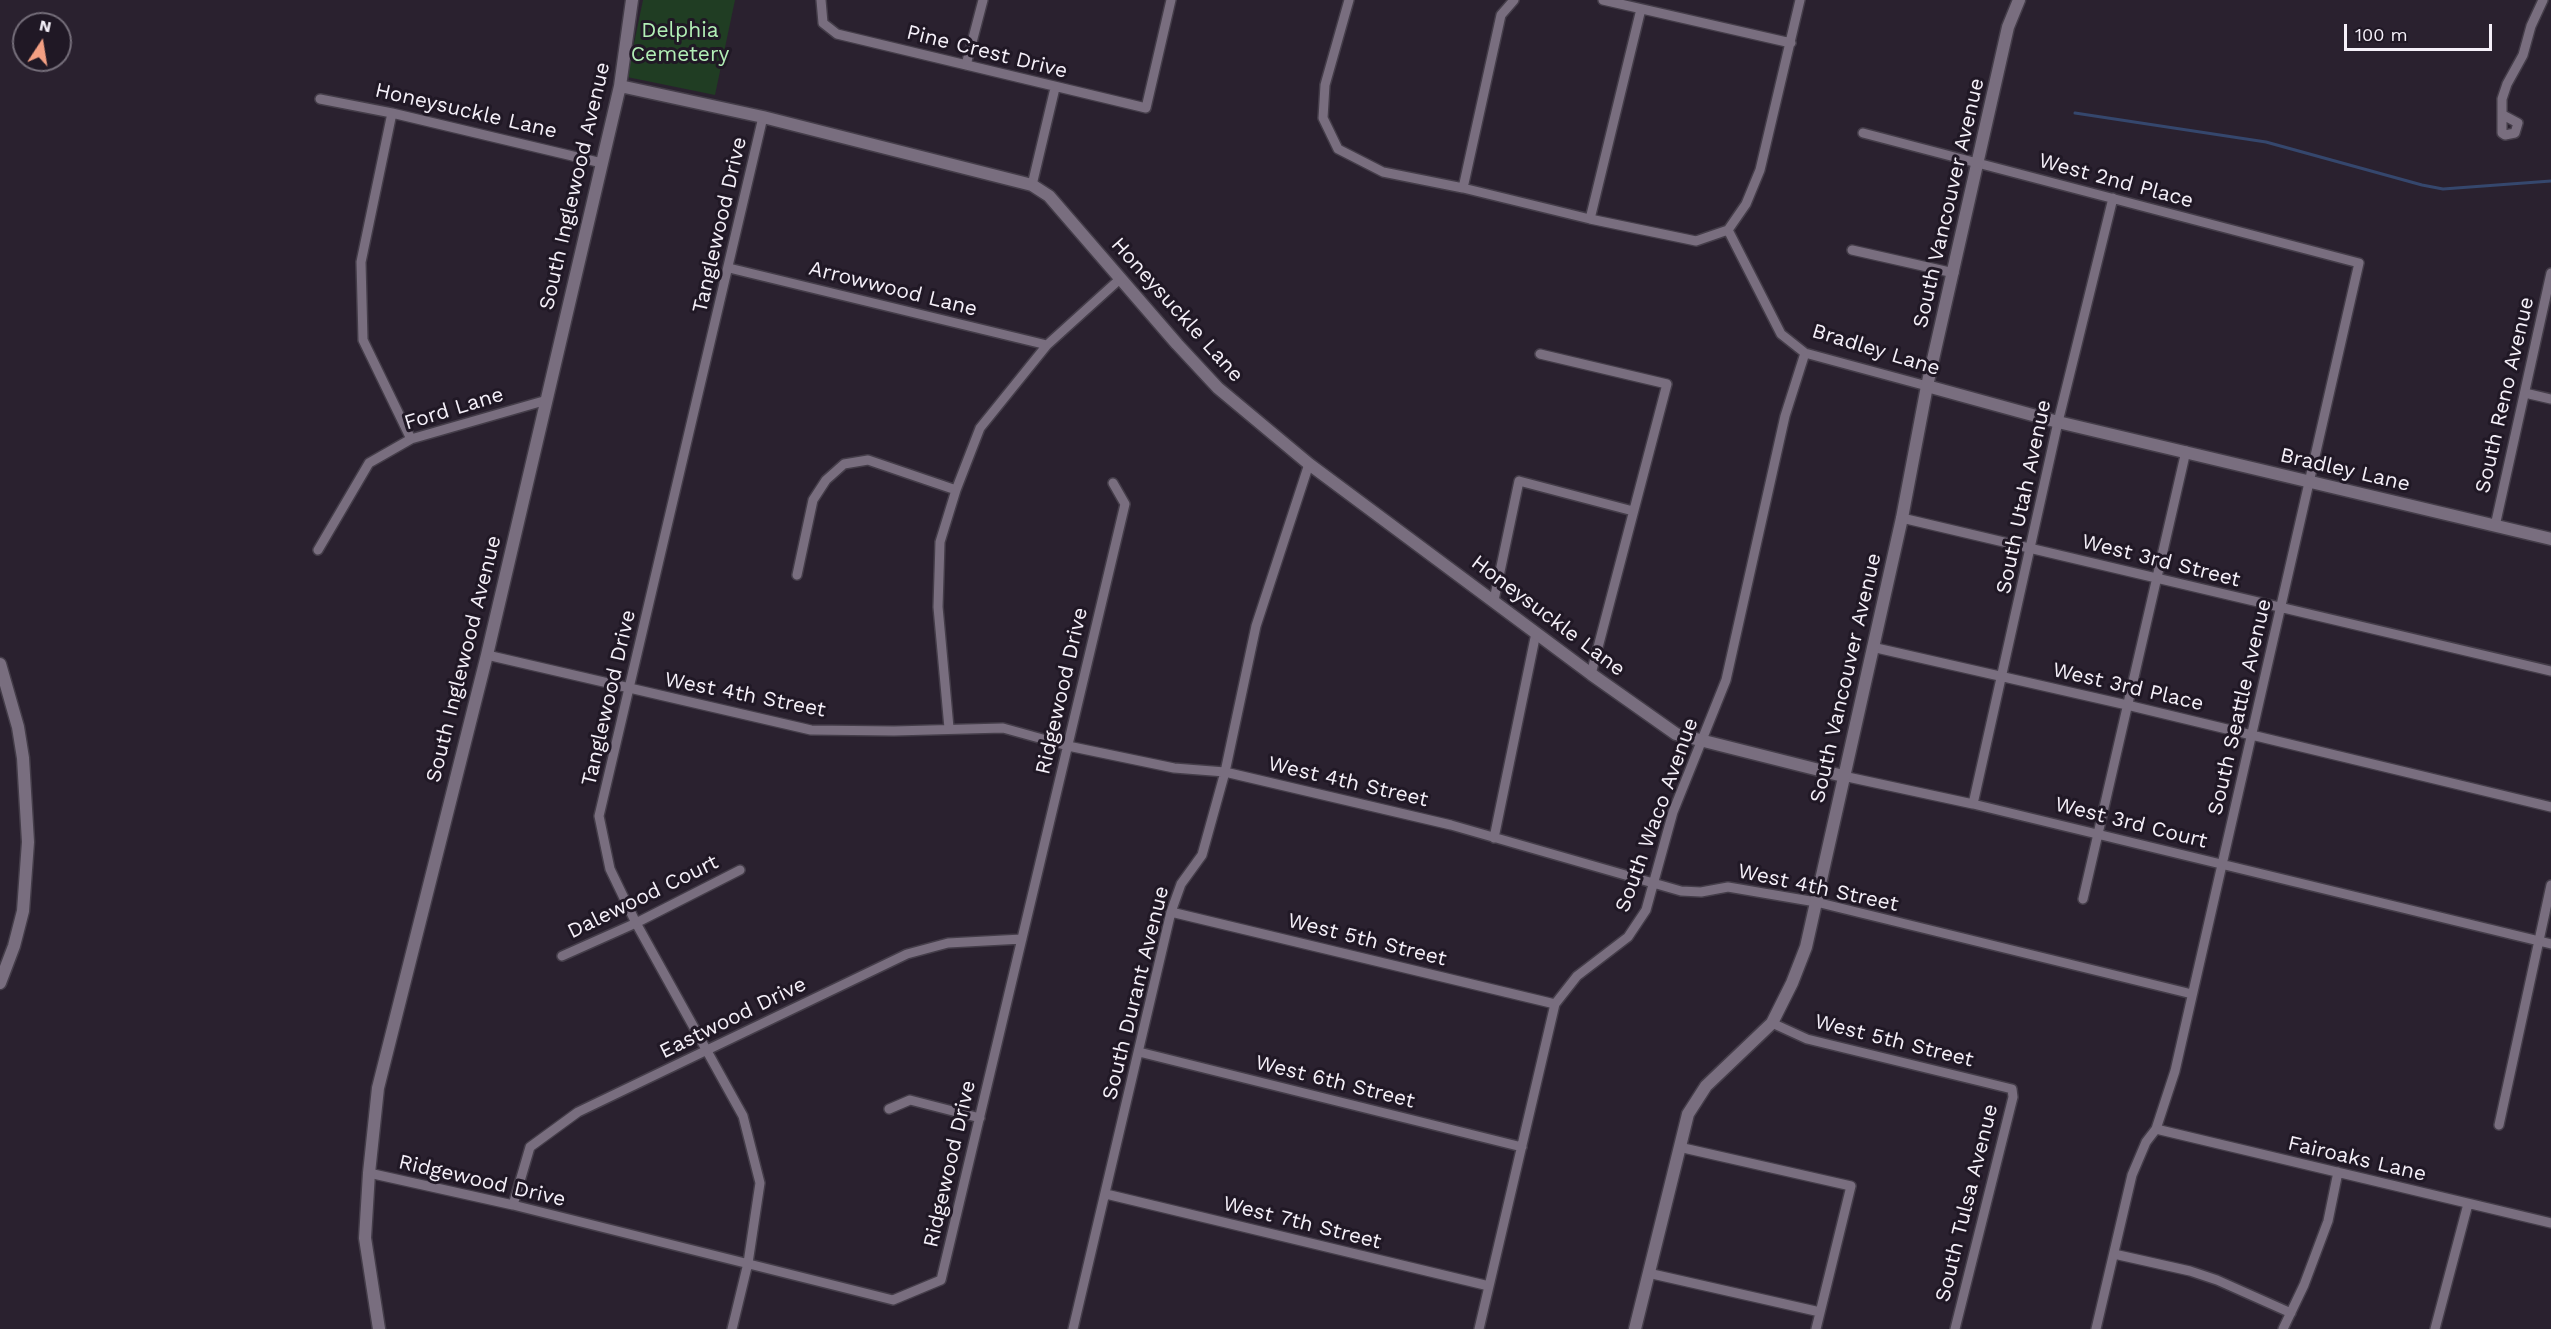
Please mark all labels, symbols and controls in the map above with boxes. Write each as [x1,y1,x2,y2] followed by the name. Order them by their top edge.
[12,12,72,72] north arrow
[2347,12,2496,50] scale bar
[38,15,53,36] text: N
[631,18,729,68] park label: Delphia Cemetery
[904,20,1070,84] street label: Pine Crest Drive
[2355,24,2408,45] text: 100 m
[534,60,616,312] street label: South Inglewood Avenue
[1908,76,1990,330] street label: South Vancouver Avenue
[373,78,559,144] street label: Honeysuckle Lane
[687,135,753,315] street label: Tanglewood Drive
[2036,148,2196,214] street label: West 2nd Place
[1105,232,1249,388] street label: Honeysuckle Lane
[806,256,980,322] street label: Arrowwood Lane
[2470,294,2540,496] street label: South Reno Avenue
[1809,319,1943,381] street label: Bradley Lane
[401,382,507,436] street label: Ford Lane
[1991,398,2057,596] street label: South Utah Avenue
[2278,443,2412,497] street label: Bradley Lane
[2079,529,2243,593] street label: West 3rd Street
[421,533,507,785] street label: South Inglewood Avenue
[1466,550,1630,682] street label: Honeysuckle Lane
[1805,551,1887,805] street label: South Vancouver Avenue
[2203,596,2277,818] street label: South Seattle Avenue
[1031,605,1093,777] street label: Ridgewood Drive
[576,608,642,788] street label: Tanglewood Drive
[2050,657,2206,717] street label: West 3rd Place
[662,667,828,723] street label: West 4th Street
[1610,714,1704,916] street label: South Waco Avenue
[1265,751,1431,813] street label: West 4th Street
[2052,792,2210,854] street label: West 3rd Court
[563,850,723,944] street label: Dalewood Court
[1735,859,1901,917] street label: West 4th Street
[1097,884,1175,1102] street label: South Durant Avenue
[1285,908,1449,972] street label: West 5th Street
[656,972,810,1064] street label: Eastwood Drive
[1812,1009,1976,1073] street label: West 5th Street
[1253,1050,1417,1114] street label: West 6th Street
[919,1078,981,1250] street label: Ridgewood Drive
[1930,1101,2004,1305] street label: South Tulsa Avenue
[2285,1131,2429,1187] street label: Fairoaks Lane
[396,1150,568,1212] street label: Ridgewood Drive
[1220,1191,1384,1255] street label: West 7th Street

